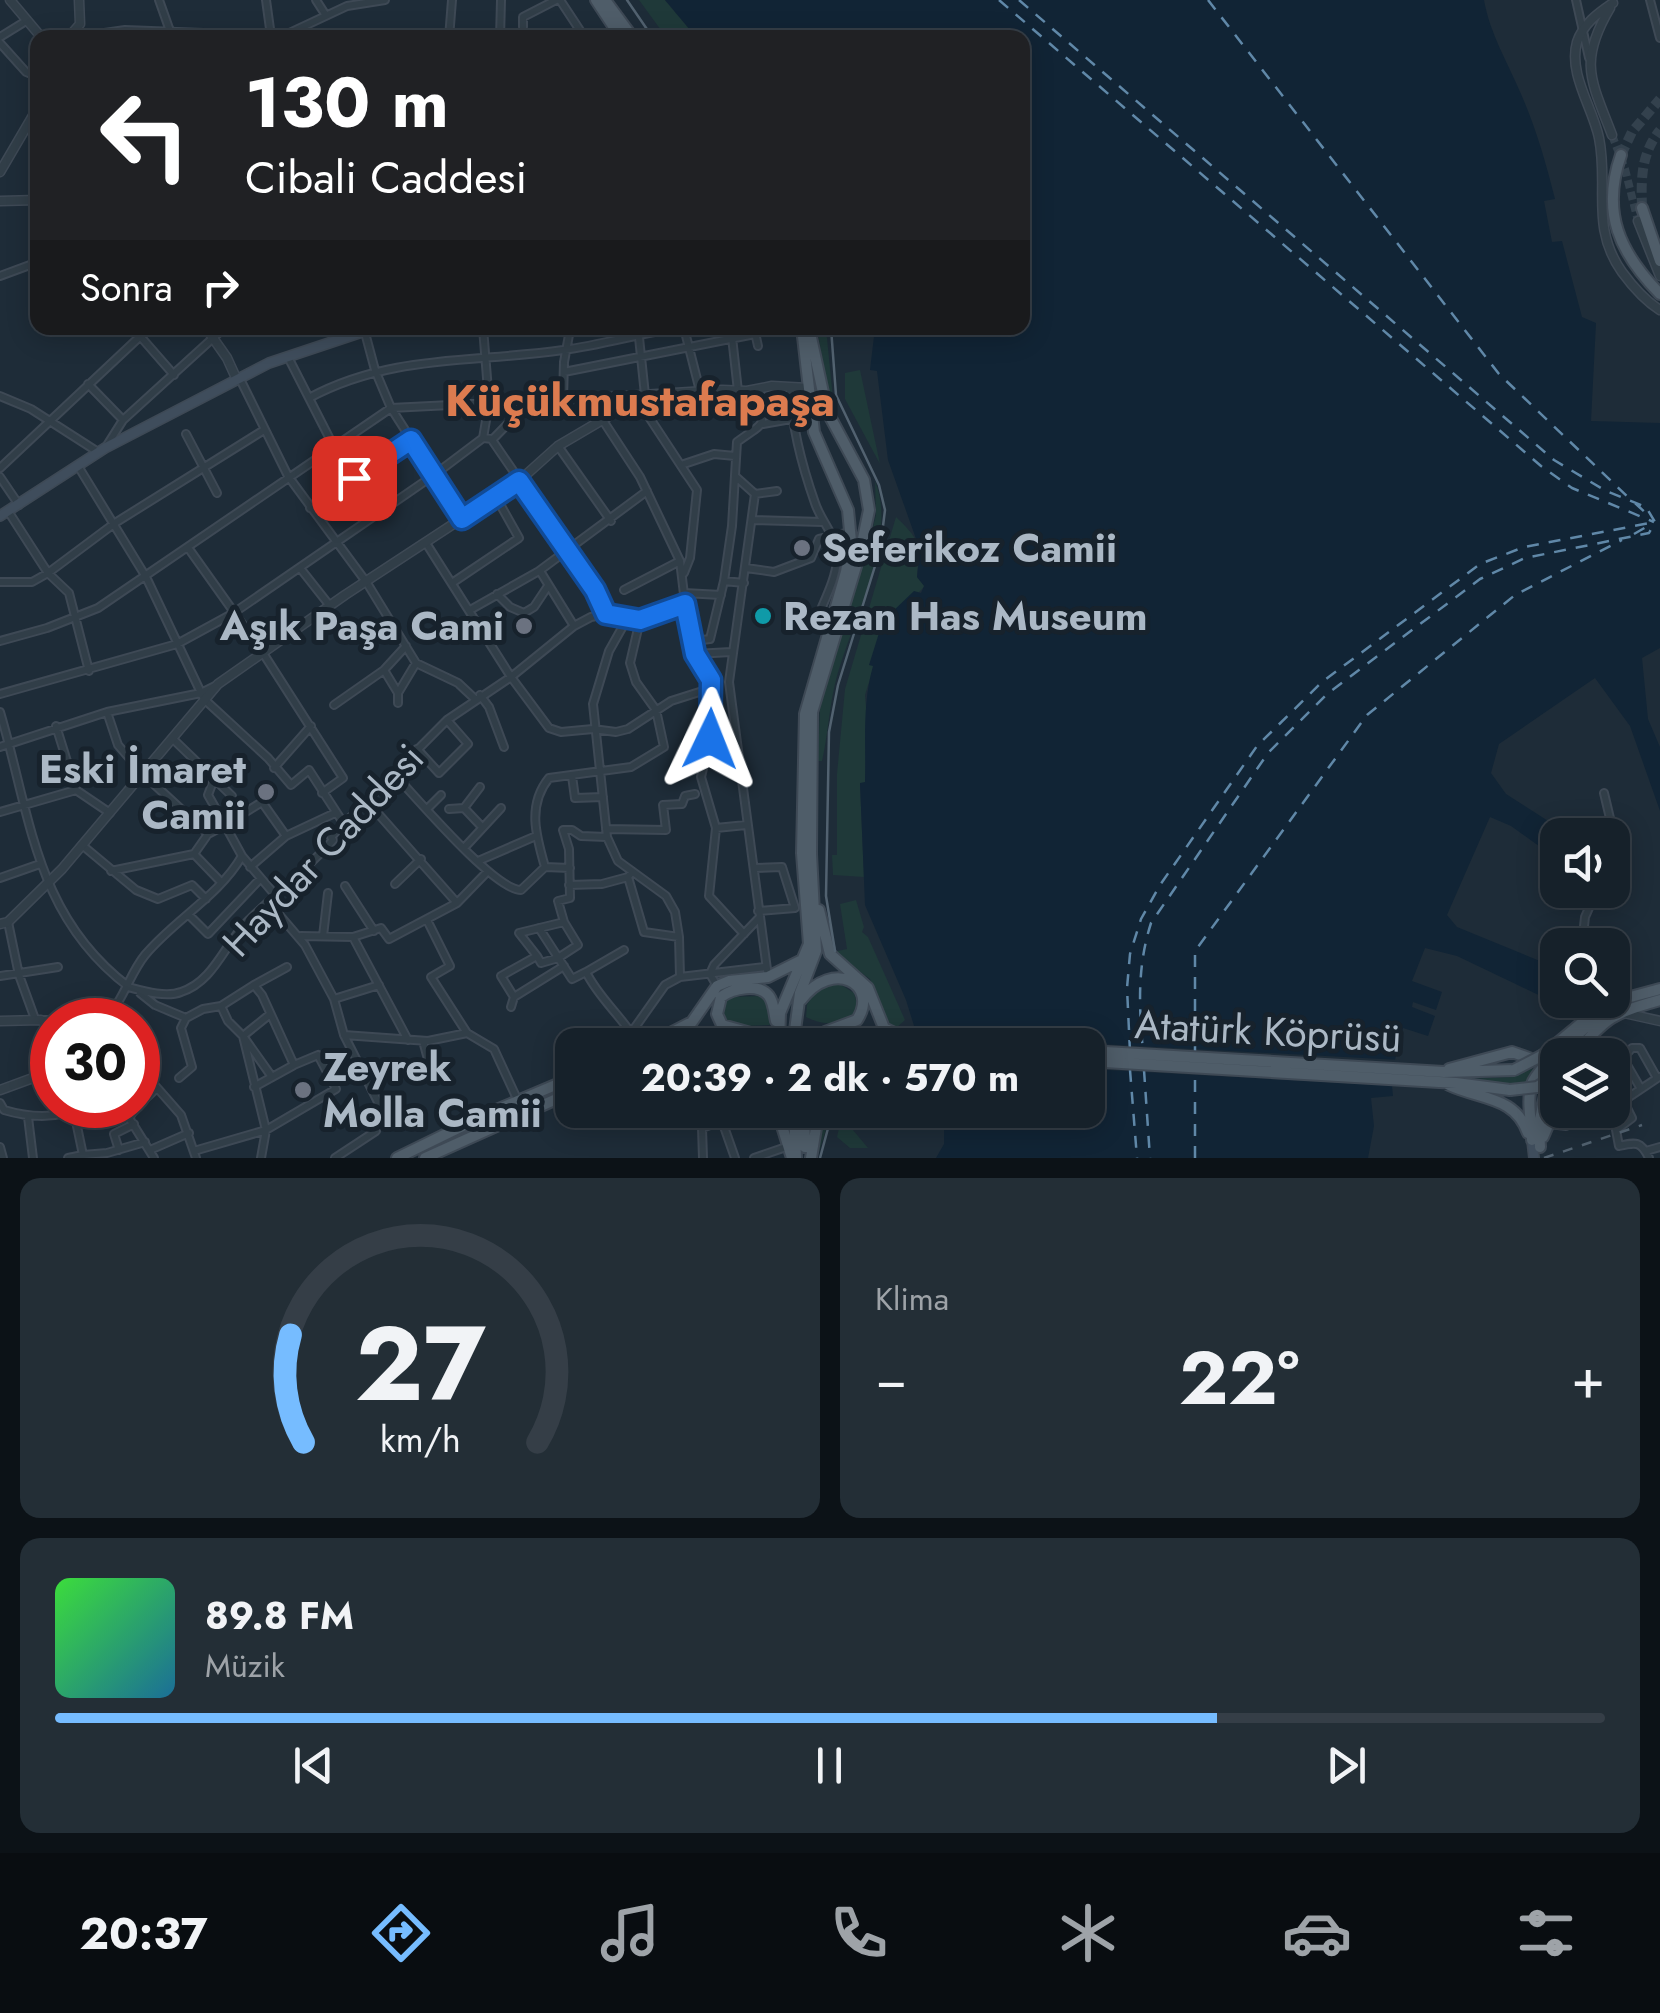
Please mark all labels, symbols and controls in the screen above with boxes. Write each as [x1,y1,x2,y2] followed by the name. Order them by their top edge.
[245,52,449,153] text: 130 m
[80,70,210,200] icon: left
[245,145,527,210] text: Cibali Caddesi
[80,260,173,315] text: Sonra
[193,260,248,315] icon: right
[445,368,835,433] district label: Küçükmustafapaşa
[312,436,397,521] pin
[327,451,382,506] icon: arrive
[822,519,1117,577] place label: Seferikoz Camii
[791,537,813,559] marker: Seferikoz Camii
[783,587,1147,645] place label: Rezan Has Museum
[219,597,504,655] place label: Aşık Paşa Cami
[752,605,774,627] marker: Rezan Has Museum
[513,615,535,637] marker: Aşık Paşa Cami
[658,687,762,791] position arrow
[209,731,437,969] street label: Haydar Caddesi
[39,740,246,844] place label: Eski İmaret Camii
[255,781,277,803] marker: Eski İmaret Camii
[1540,818,1630,1128] map controls
[1540,818,1630,908] button: sound
[1540,928,1630,1018] button: search
[1133,995,1403,1067] street label: Atatürk Köprüsü
[30,998,160,1128] speed limit sign: 30
[323,1038,542,1142] place label: Zeyrek Molla Camii
[1540,1038,1630,1128] button: layers
[641,1050,1019,1105] text: 20:39 · 2 dk · 570 m
[292,1079,314,1101] marker: Zeyrek Molla Camii
[875,1276,949,1322] text: Klima
[355,1289,486,1439] text: 27
[1179,1324,1300,1432] text: 22°
[875,1339,907,1419] text: −
[1571,1339,1605,1419] text: +
[380,1414,460,1465] text: km/h
[205,1588,354,1643] text: 89.8 FM
[205,1643,285,1689] text: Müzik
[286,1738,341,1793] icon: previous
[802,1738,857,1793] icon: pause
[1319,1738,1374,1793] icon: next
[366,1898,436,1968] icon: directions
[595,1898,665,1968] icon: music
[824,1898,894,1968] icon: phone
[1053,1898,1123,1968] icon: climate
[1282,1898,1352,1968] icon: car
[1511,1898,1581,1968] icon: filters
[79,1901,208,1966] text: 20:37

